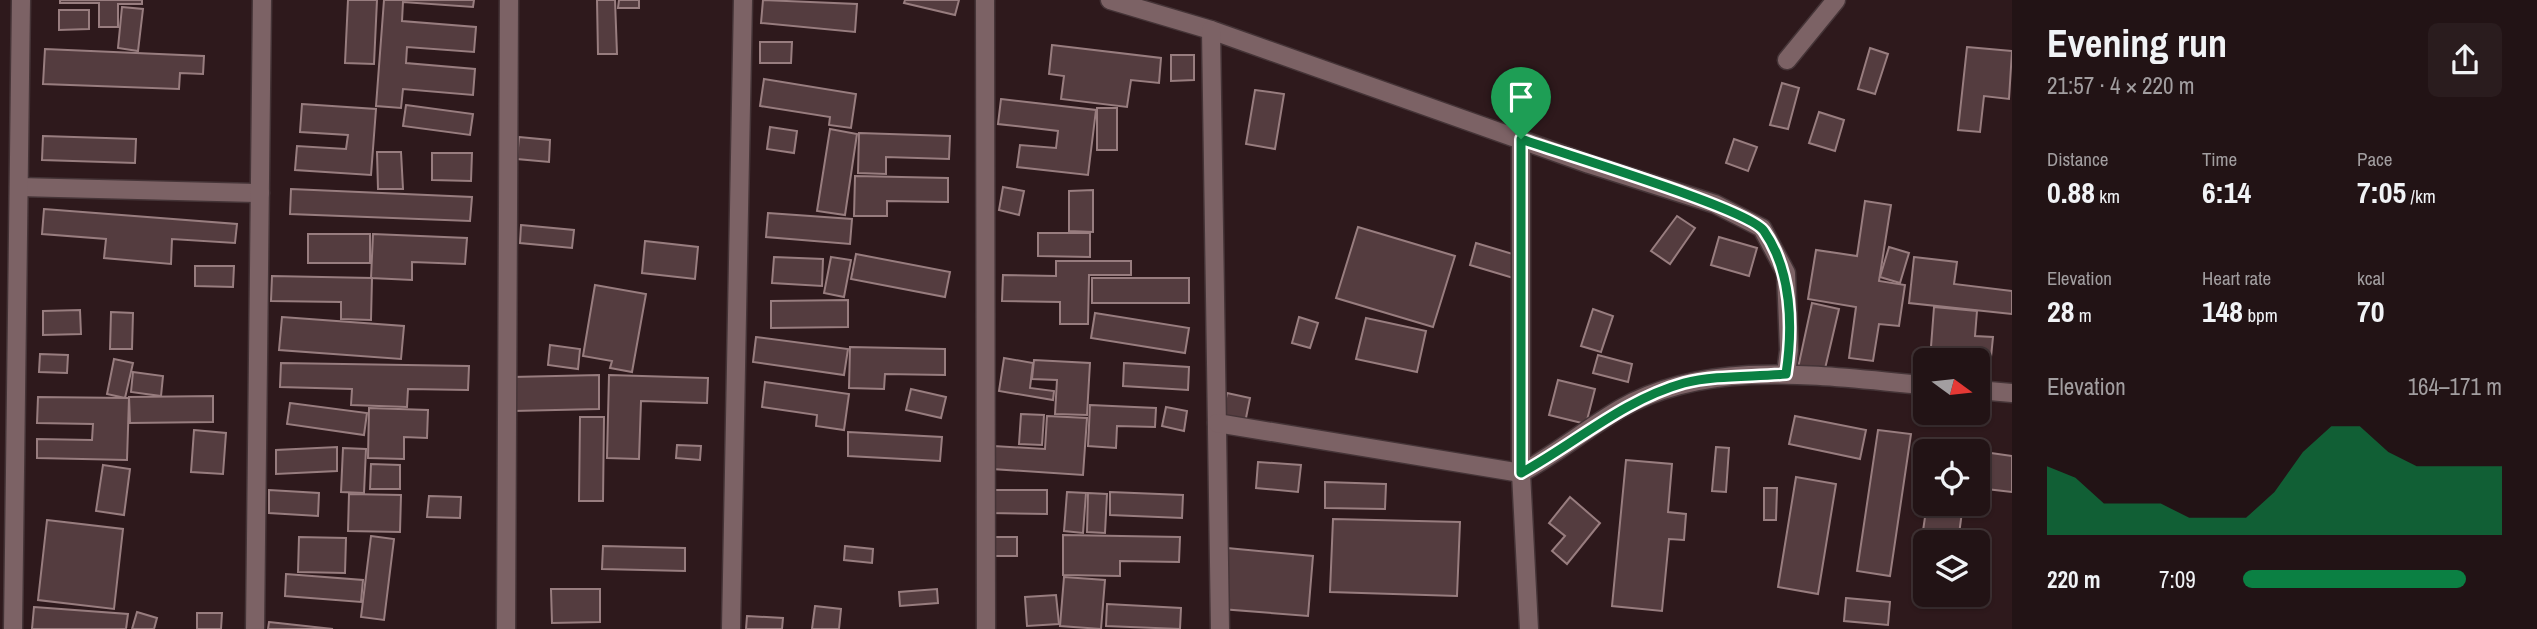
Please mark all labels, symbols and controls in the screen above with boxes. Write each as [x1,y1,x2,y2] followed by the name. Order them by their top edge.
[2047,18,2227,69] text: Evening run
[2428,23,2502,97] button: share
[1491,67,1551,139] pin
[2047,70,2194,101] text: 21:57 · 4 × 220 m
[1502,78,1540,116] icon: arrive
[2047,146,2108,172] text: Distance
[2202,146,2237,172] text: Time
[2357,146,2393,172] text: Pace
[2047,172,2095,212] text: 0.88
[2202,172,2251,212] text: 6:14
[2357,172,2406,212] text: 7:05
[2095,183,2120,209] text: km
[2406,183,2436,209] text: /km
[2047,265,2112,291] text: Elevation
[2202,265,2271,291] text: Heart rate
[2357,265,2385,291] text: kcal
[2047,291,2074,331] text: 28
[2202,291,2243,331] text: 148
[2357,291,2384,331] text: 70
[2074,302,2092,328] text: m
[2243,302,2278,328] text: bpm
[1913,348,1990,425] north arrow
[1913,348,1990,607] map controls
[2047,371,2126,402] text: Elevation
[2408,371,2502,402] text: 164–171 m
[1913,439,1990,516] button: locate
[1913,530,1990,607] button: layers
[2047,564,2100,595] text: 220 m
[2159,564,2196,595] text: 7:09

